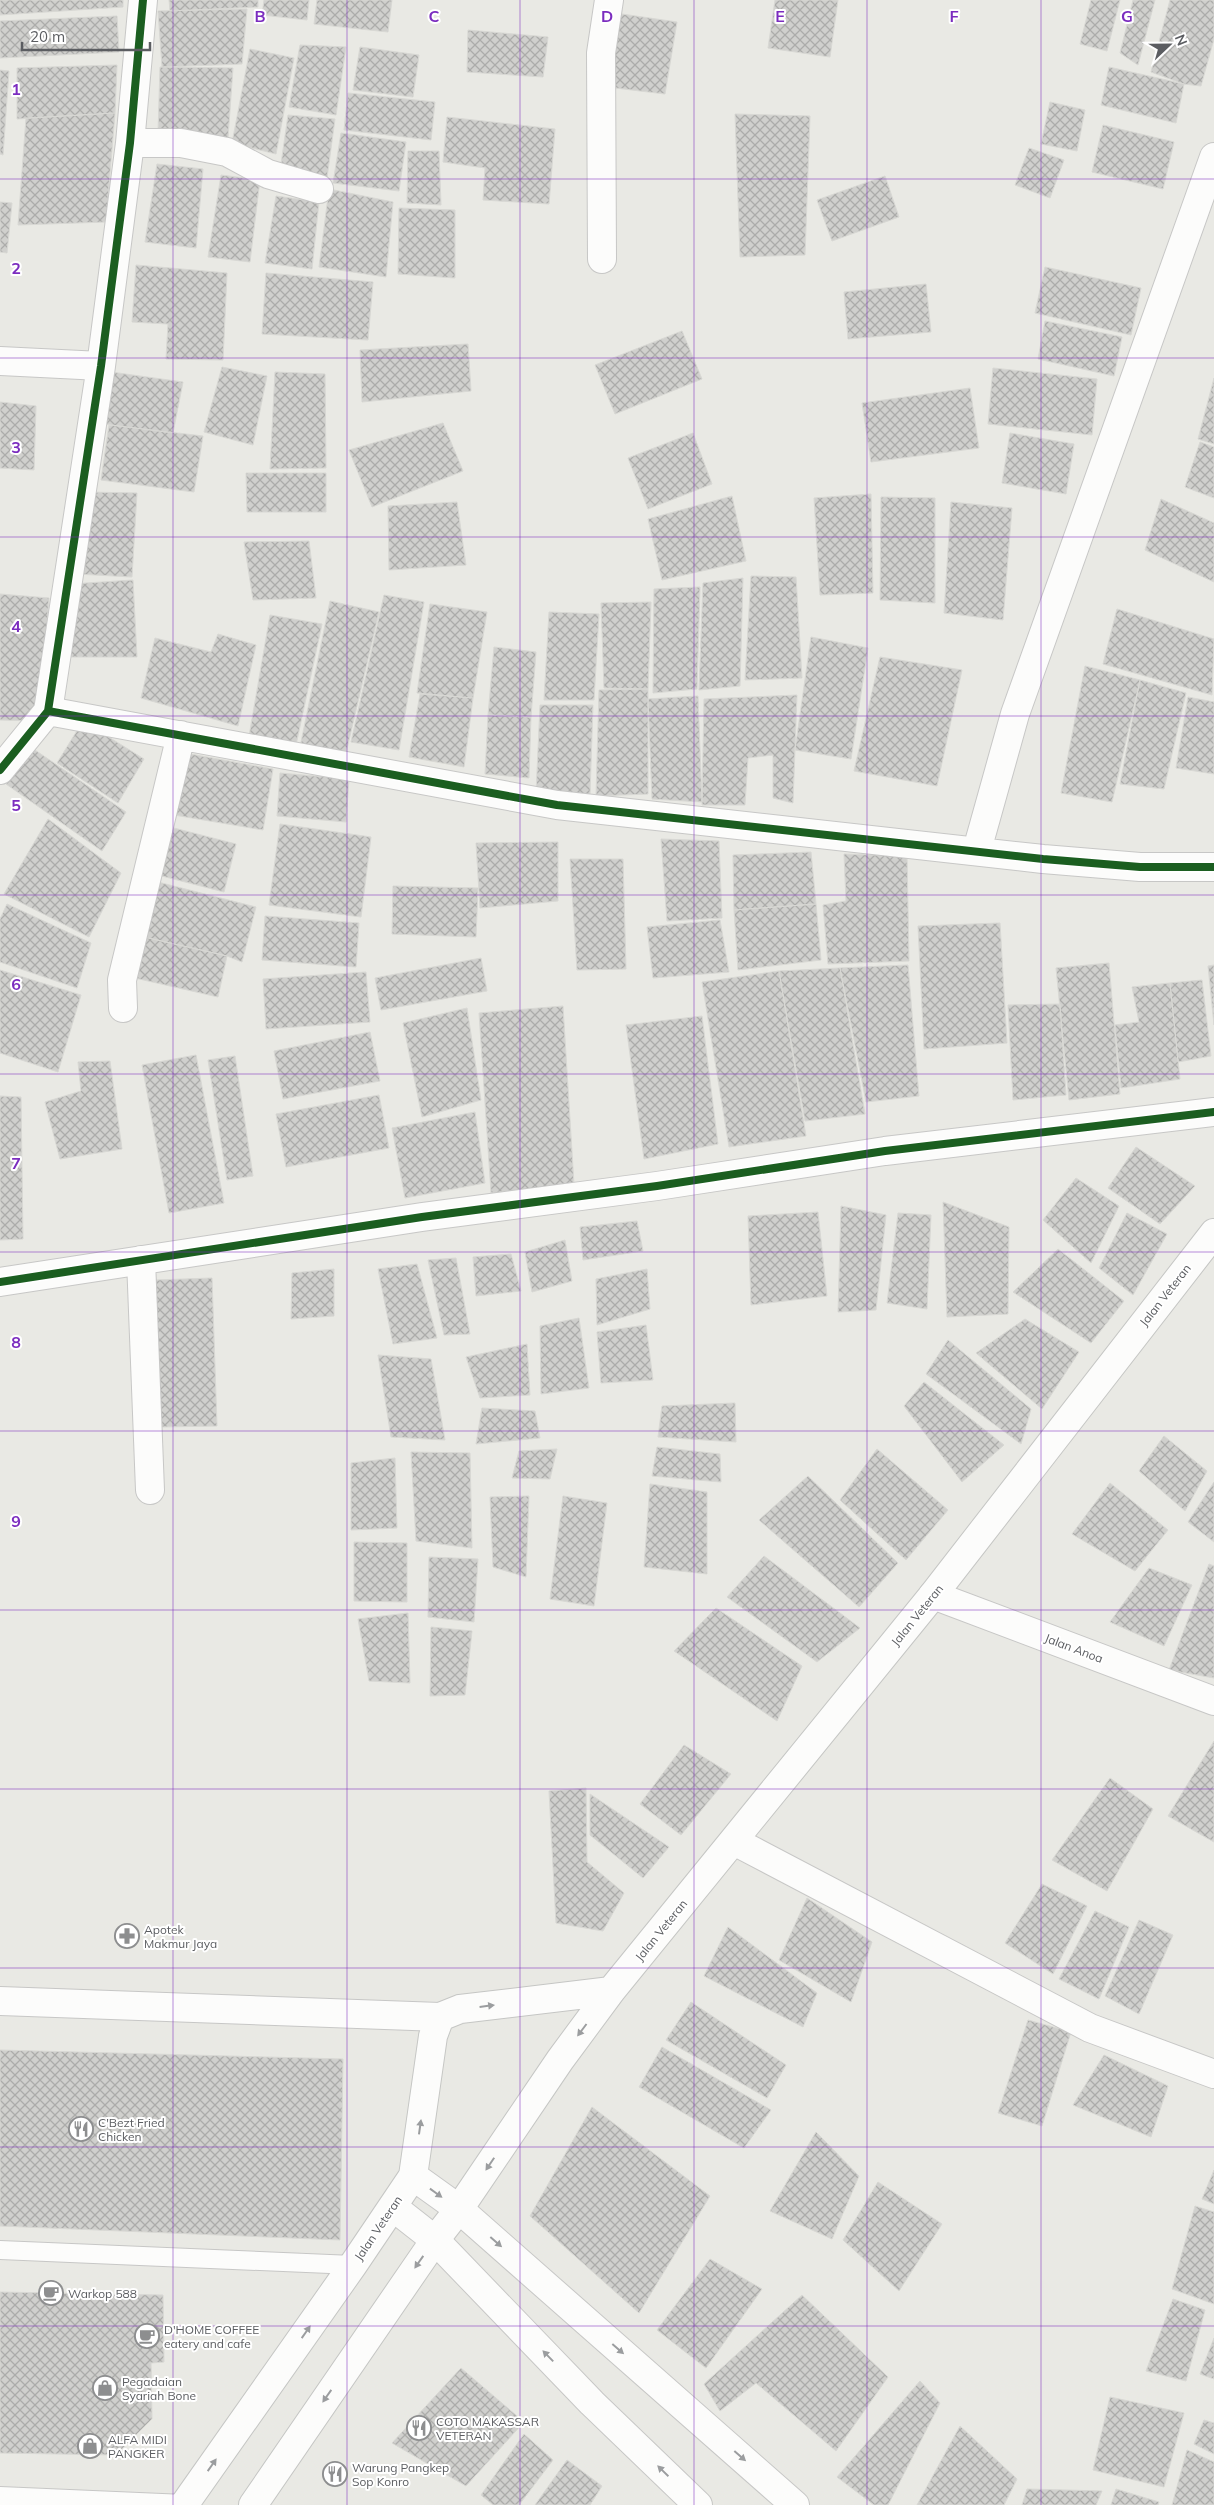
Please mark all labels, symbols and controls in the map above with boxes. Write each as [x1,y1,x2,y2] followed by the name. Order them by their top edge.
[254,6,266,26] text: B
[429,6,440,26] text: C
[601,6,613,26] text: D
[775,6,785,26] text: E
[949,6,959,26] text: F
[1121,6,1133,26] text: G
[22,20,150,52] scale bar
[1144,20,1194,70] north arrow
[30,27,65,46] text: 20 m
[1171,32,1191,48] text: N
[11,79,21,99] text: 1
[11,258,21,278] text: 2
[11,437,21,457] text: 3
[11,616,21,636] text: 4
[11,795,21,815] text: 5
[11,974,21,994] text: 6
[11,1153,21,1173] text: 7
[1136,1261,1194,1329] street label: Jalan Veteran
[11,1332,21,1352] text: 8
[11,1511,21,1531] text: 9
[888,1581,946,1649] street label: Jalan Veteran
[1043,1630,1105,1666] street label: Jalan Anoa
[632,1896,690,1964] street label: Jalan Veteran
[144,1922,217,1951] place label: Apotek Makmur Jaya
[114,1923,140,1949] pharmacy icon: Apotek Makmur Jaya
[479,2002,495,2010] one-way arrow
[577,2023,587,2037] one-way arrow
[98,2115,165,2144] place label: C'Bezt Fried Chicken
[68,2116,94,2142] restaurant icon: C'Bezt Fried Chicken
[416,2119,424,2135] one-way arrow
[485,2157,495,2171] one-way arrow
[429,2187,442,2198] one-way arrow
[351,2193,405,2263] street label: Jalan Veteran
[489,2236,502,2247] one-way arrow
[414,2256,424,2269] one-way arrow
[38,2280,64,2306] cafe icon: Warkop 588
[68,2286,137,2301] place label: Warkop 588
[164,2322,259,2351] place label: D'HOME COFFEE eatery and cafe
[134,2323,160,2349] cafe icon: D'HOME COFFEE eatery and cafe
[301,2325,311,2339] one-way arrow
[611,2343,623,2355] one-way arrow
[542,2351,554,2363] one-way arrow
[122,2374,196,2403] place label: Pegadaian Syariah Bone
[92,2375,118,2401] shop icon: Pegadaian Syariah Bone
[322,2390,332,2403] one-way arrow
[436,2414,539,2443] place label: COTO MAKASSAR VETERAN
[406,2415,432,2441] restaurant icon: COTO MAKASSAR VETERAN
[108,2432,167,2461] place label: ALFA MIDI PANGKER
[77,2433,103,2459] shop icon: ALFA MIDI PANGKER
[733,2451,746,2462] one-way arrow
[207,2458,217,2472] one-way arrow
[352,2460,449,2489] place label: Warung Pangkep Sop Konro
[322,2461,348,2487] restaurant icon: Warung Pangkep Sop Konro
[657,2465,669,2477] one-way arrow

